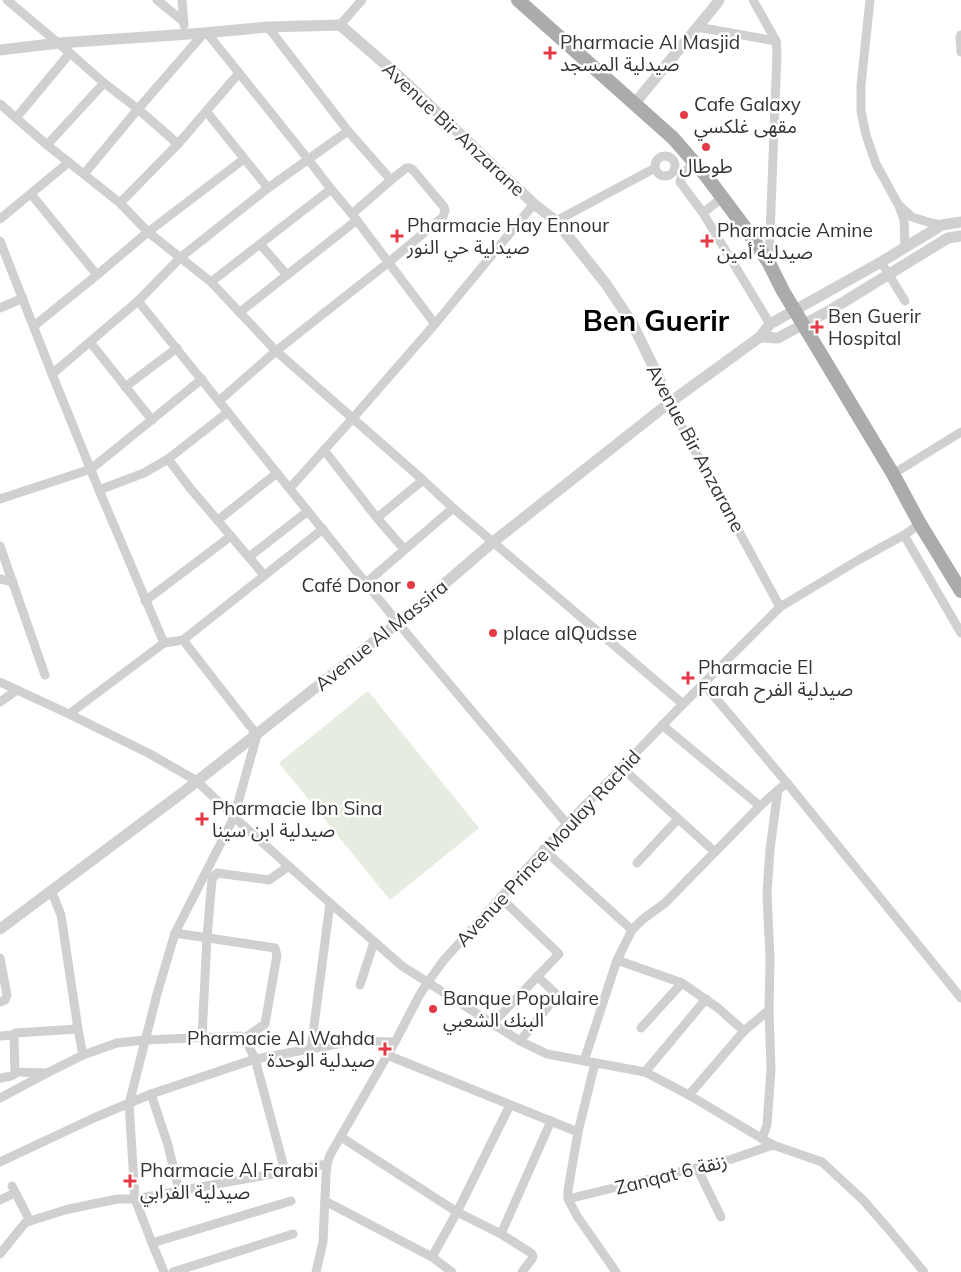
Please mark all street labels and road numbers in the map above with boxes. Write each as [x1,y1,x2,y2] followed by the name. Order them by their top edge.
[378,57,530,201] street label: Avenue Bir Anzarane
[642,360,750,536] street label: Avenue Bir Anzarane
[310,574,452,696] street label: Avenue Al Massira
[450,745,646,951] street label: Avenue Prince Moulay Rachid
[613,1148,729,1200] street label: Zanqat 6 زنقة

